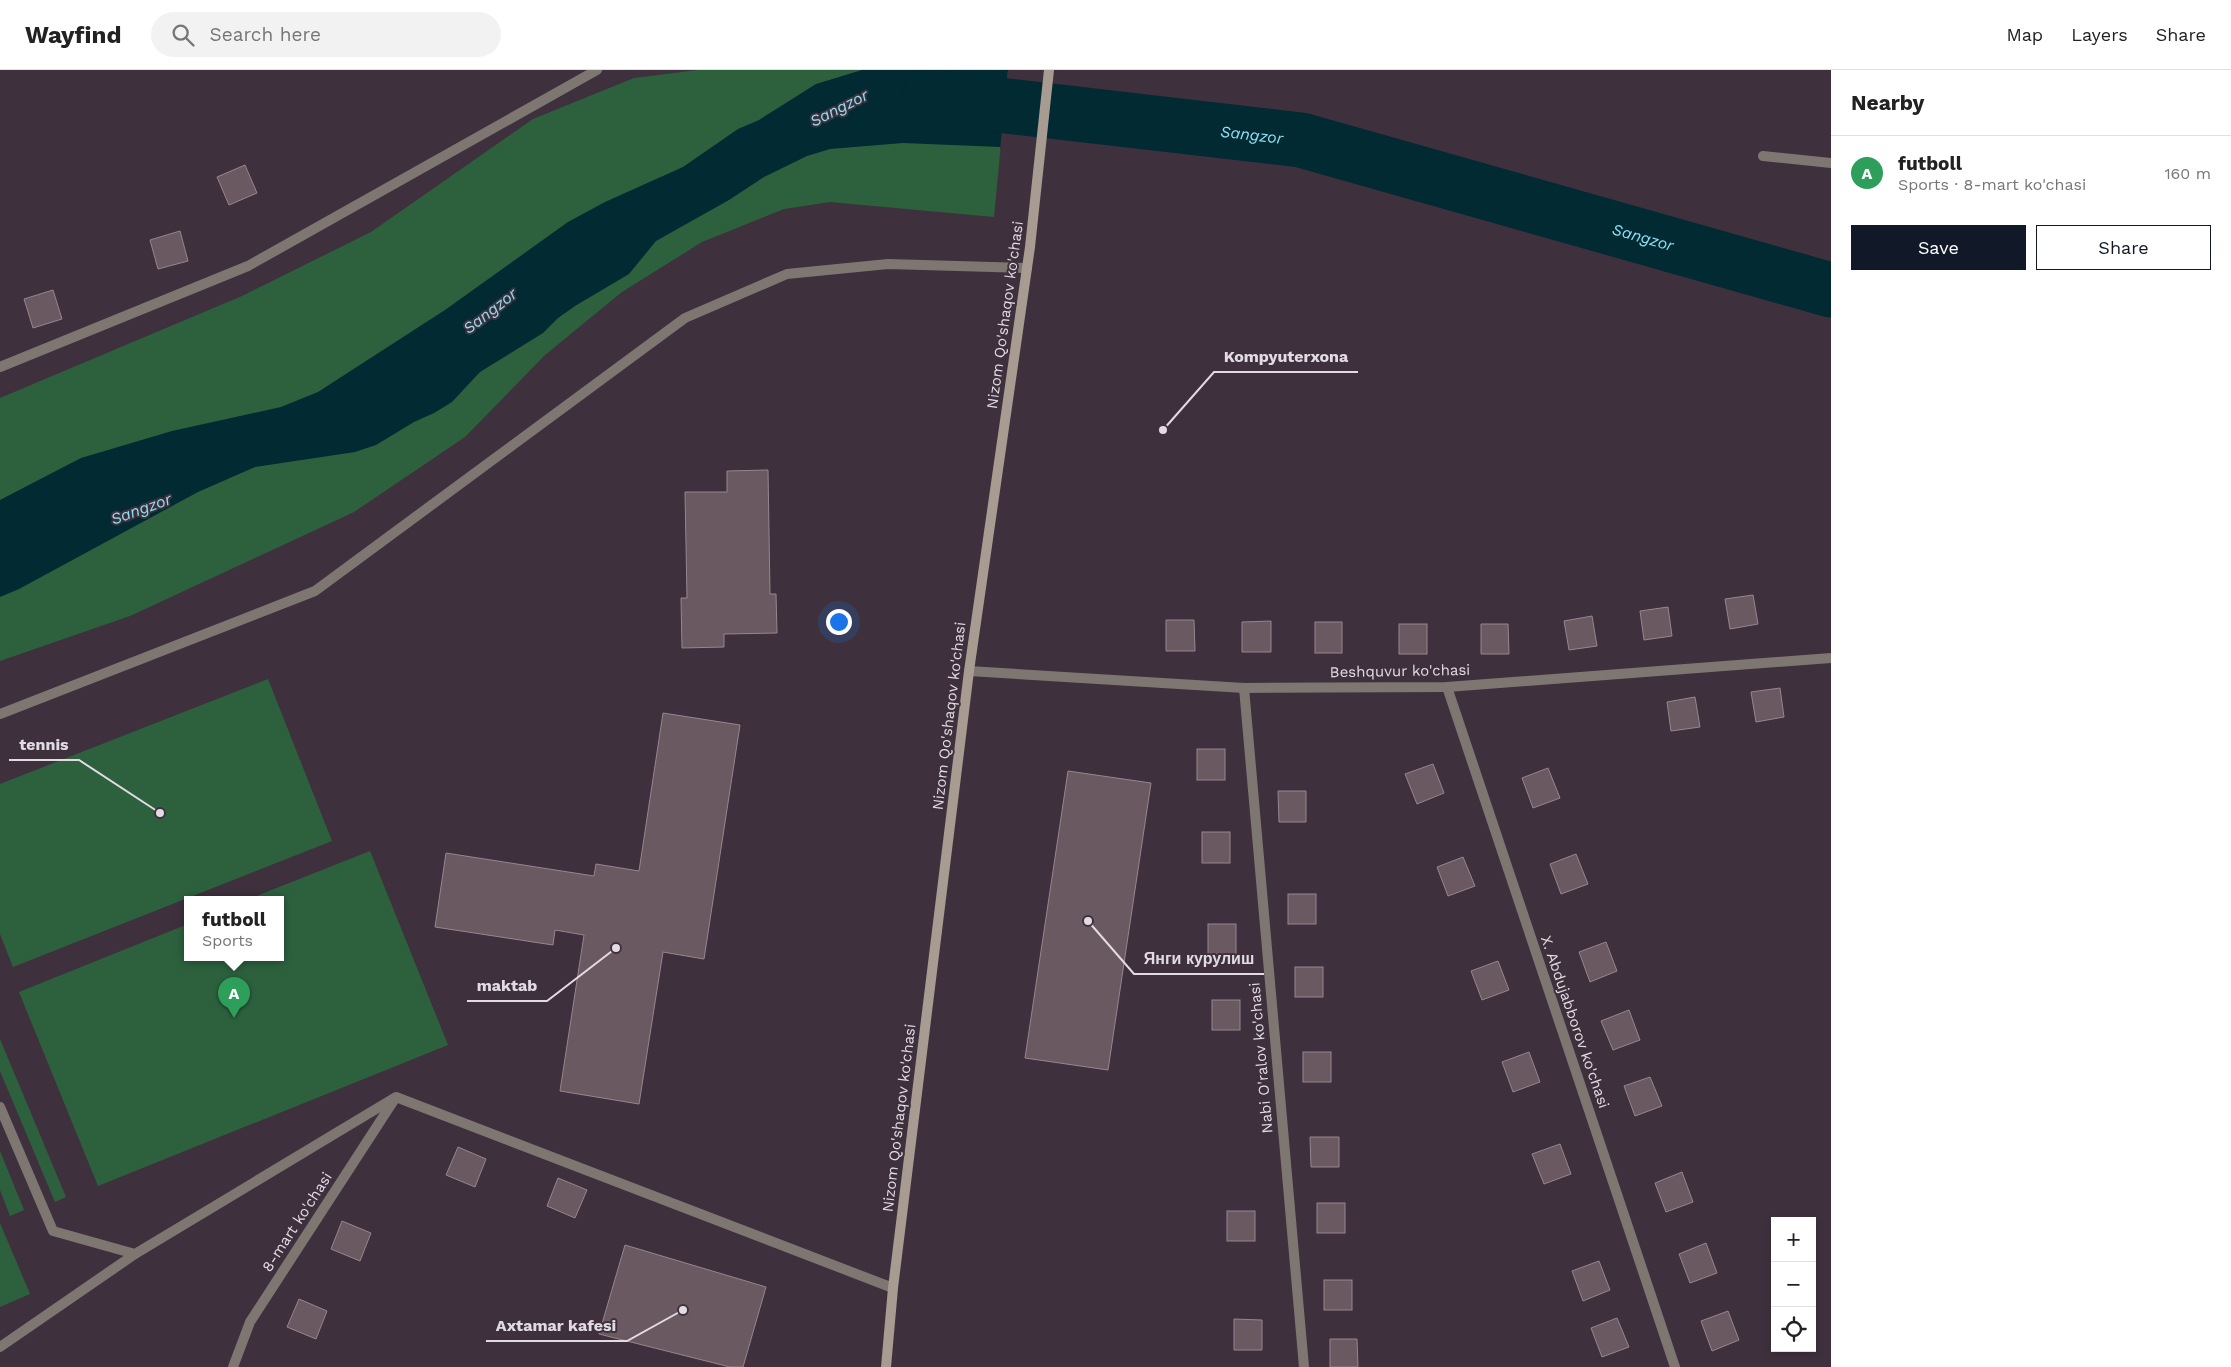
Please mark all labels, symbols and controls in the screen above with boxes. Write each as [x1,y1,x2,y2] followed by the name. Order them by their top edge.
[151,12,501,57] search box
[25,21,121,49] text: Wayfind
[169,21,197,49] icon: search
[209,23,321,46] text: Search here
[2006,24,2043,45] text: Map
[2071,24,2128,45] text: Layers
[2156,24,2206,45] text: Share
[807,85,872,131] water label: Sangzor
[1851,90,1924,115] text: Nearby
[1219,121,1285,147] water label: Sangzor
[1898,152,1962,175] text: futboll
[1862,164,1872,183] text: A
[2164,164,2211,183] text: 160 m
[1898,175,2086,194] text: Sports · 8-mart ko'chasi
[1610,219,1677,255] water label: Sangzor
[983,220,1027,410] street label: Nizom Qo'shaqov ko'chasi
[1851,225,2026,270] button: Save
[2036,225,2211,270] button: Share
[459,284,521,338] water label: Sangzor
[1214,341,1358,372] callout: Kompyuterxona
[1224,347,1349,366] text: Kompyuterxona
[108,489,175,529] water label: Sangzor
[826,609,852,635] your location
[929,621,969,811] street label: Nizom Qo'shaqov ko'chasi
[1330,661,1470,681] street label: Beshquvur ko'chasi
[9,729,79,760] callout: tennis
[19,735,69,754] text: tennis
[184,896,284,961] popup
[202,908,266,931] text: futboll
[202,931,253,950] text: Sports
[1537,933,1613,1111] street label: X. Abdujabborov ko'chasi
[1134,943,1264,974] callout: Янги курулиш
[1144,949,1254,968] text: Янги курулиш
[467,970,547,1001] callout: maktab
[477,976,537,995] text: maktab
[218,977,250,1018] pin: A
[1245,982,1277,1134] street label: Nabi O'ralov ko'chasi
[879,1023,919,1213] street label: Nizom Qo'shaqov ko'chasi
[258,1169,336,1275] street label: 8-mart ko'chasi
[1771,1217,1816,1352] map controls
[1771,1217,1816,1262] button: +
[1771,1262,1816,1307] button: −
[1771,1307,1816,1352] button: locate
[486,1310,627,1341] callout: Axtamar kafesi
[496,1316,616,1335] text: Axtamar kafesi

